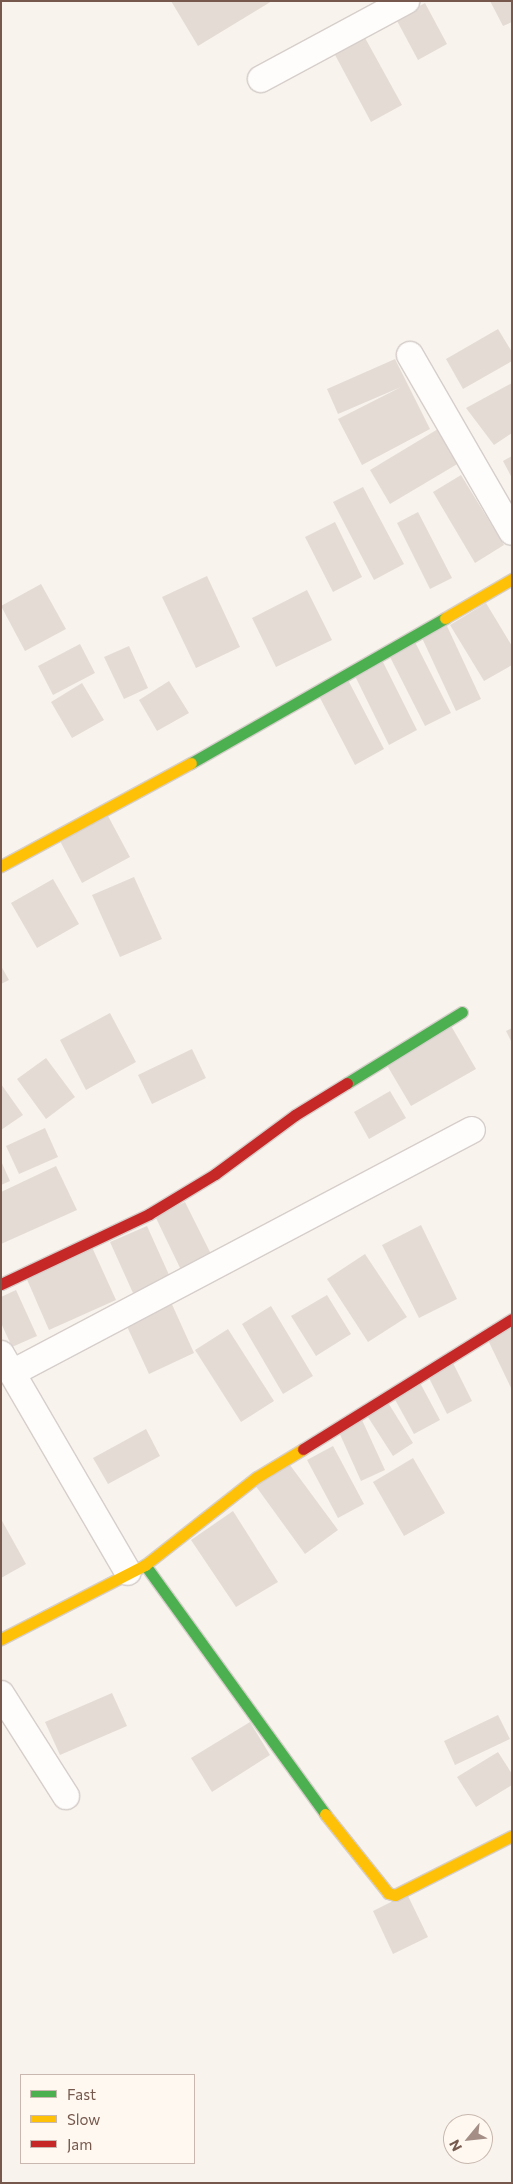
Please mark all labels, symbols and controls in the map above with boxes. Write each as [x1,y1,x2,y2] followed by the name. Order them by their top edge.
[20,2074,195,2164] legend
[67,2085,96,2103] text: Fast
[67,2110,100,2128] text: Slow
[443,2114,493,2164] north arrow
[67,2135,92,2153] text: Jam
[445,2137,465,2154] text: N

